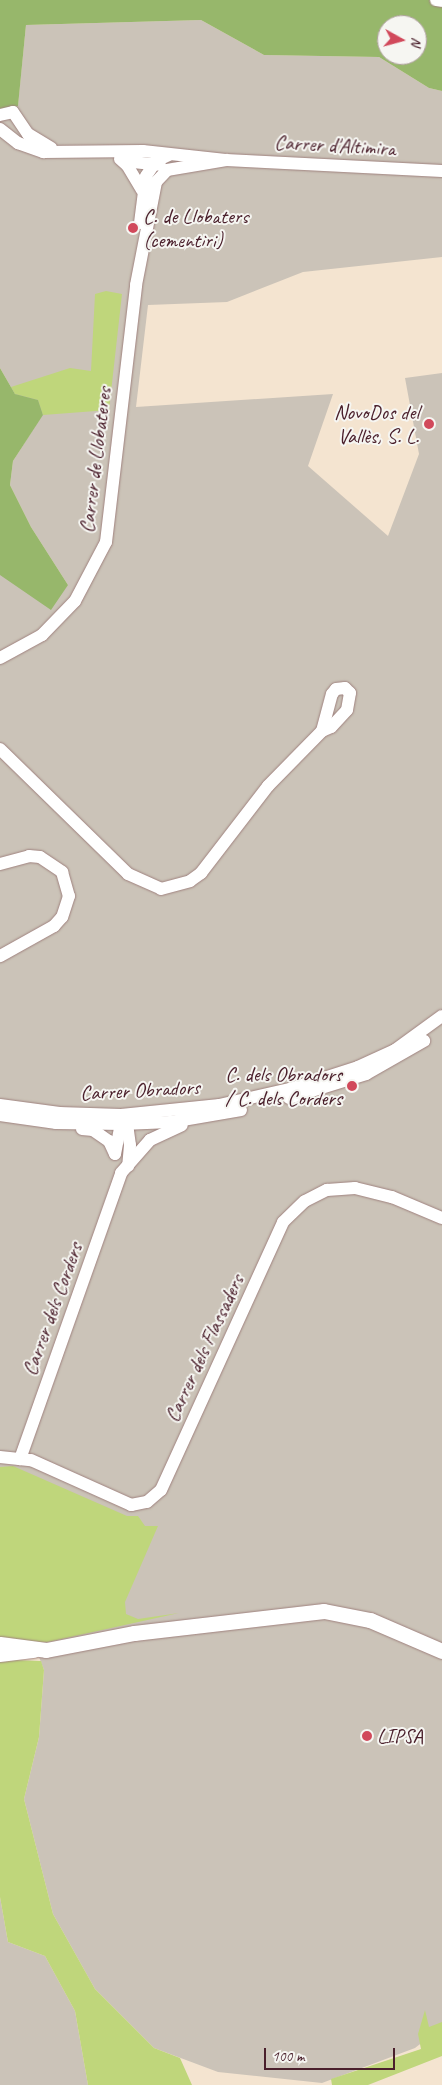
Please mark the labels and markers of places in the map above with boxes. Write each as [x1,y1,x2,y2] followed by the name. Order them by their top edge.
[143,203,248,253] place label: C. de Llobaters (cementiri)
[127,222,139,234] marker: C. de Llobaters (cementiri)
[334,399,419,449] place label: NovoDos del Vallès, S. L.
[423,418,435,430] marker: NovoDos del Vallès, S. L.
[225,1061,342,1111] place label: C. dels Obradors / C. dels Corders
[346,1080,358,1092] marker: C. dels Obradors / C. dels Corders
[377,1723,423,1749] place label: LIPSA
[361,1730,373,1742] marker: LIPSA

